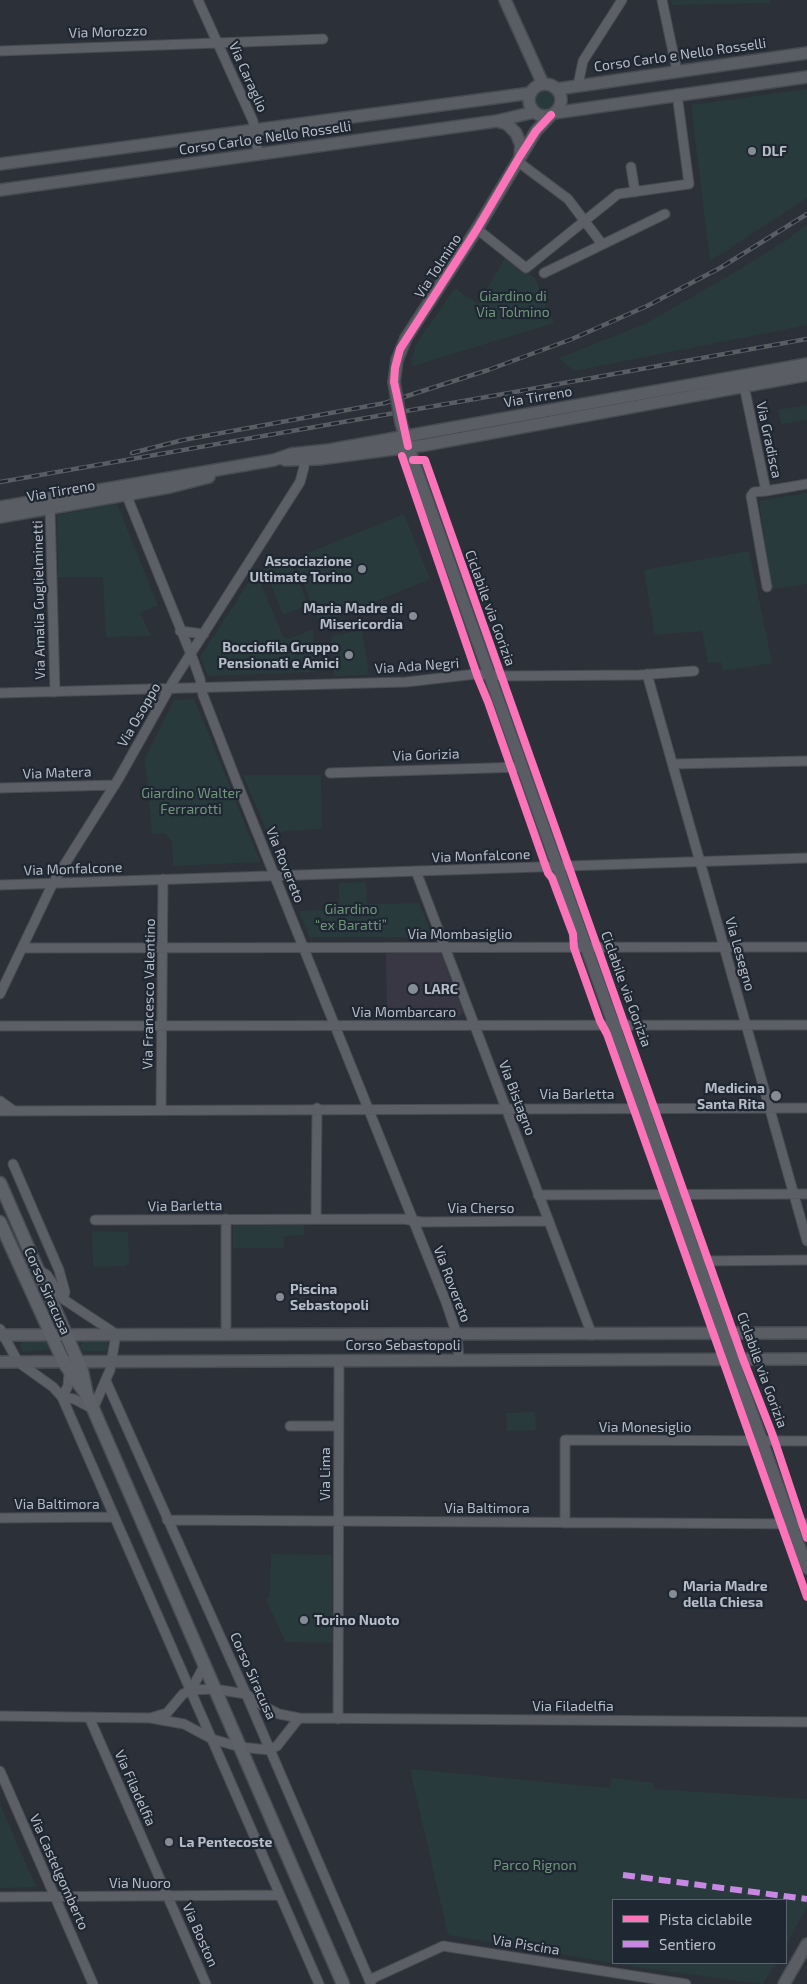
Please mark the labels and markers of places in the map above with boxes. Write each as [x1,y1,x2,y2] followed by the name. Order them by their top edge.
[762,143,787,159] place label: DLF
[746,145,758,157] marker: DLF
[250,553,352,586] place label: Associazione Ultimate Torino
[356,563,368,575] marker: Associazione Ultimate Torino
[303,600,403,632] place label: Maria Madre di Misericordia
[407,610,419,622] marker: Maria Madre di Misericordia
[218,639,339,672] place label: Bocciofila Gruppo Pensionati e Amici
[343,649,355,661] marker: Bocciofila Gruppo Pensionati e Amici
[424,981,458,997] place label: LARC
[406,982,420,996] marker: LARC
[697,1080,765,1112] place label: Medicina Santa Rita
[769,1089,783,1103] marker: Medicina Santa Rita
[290,1281,369,1314] place label: Piscina Sebastopoli
[274,1291,286,1303] marker: Piscina Sebastopoli
[683,1578,768,1610] place label: Maria Madre della Chiesa
[667,1588,679,1600] marker: Maria Madre della Chiesa
[314,1612,399,1628] place label: Torino Nuoto
[298,1614,310,1626] marker: Torino Nuoto
[179,1834,272,1850] place label: La Pentecoste
[163,1836,175,1848] marker: La Pentecoste

